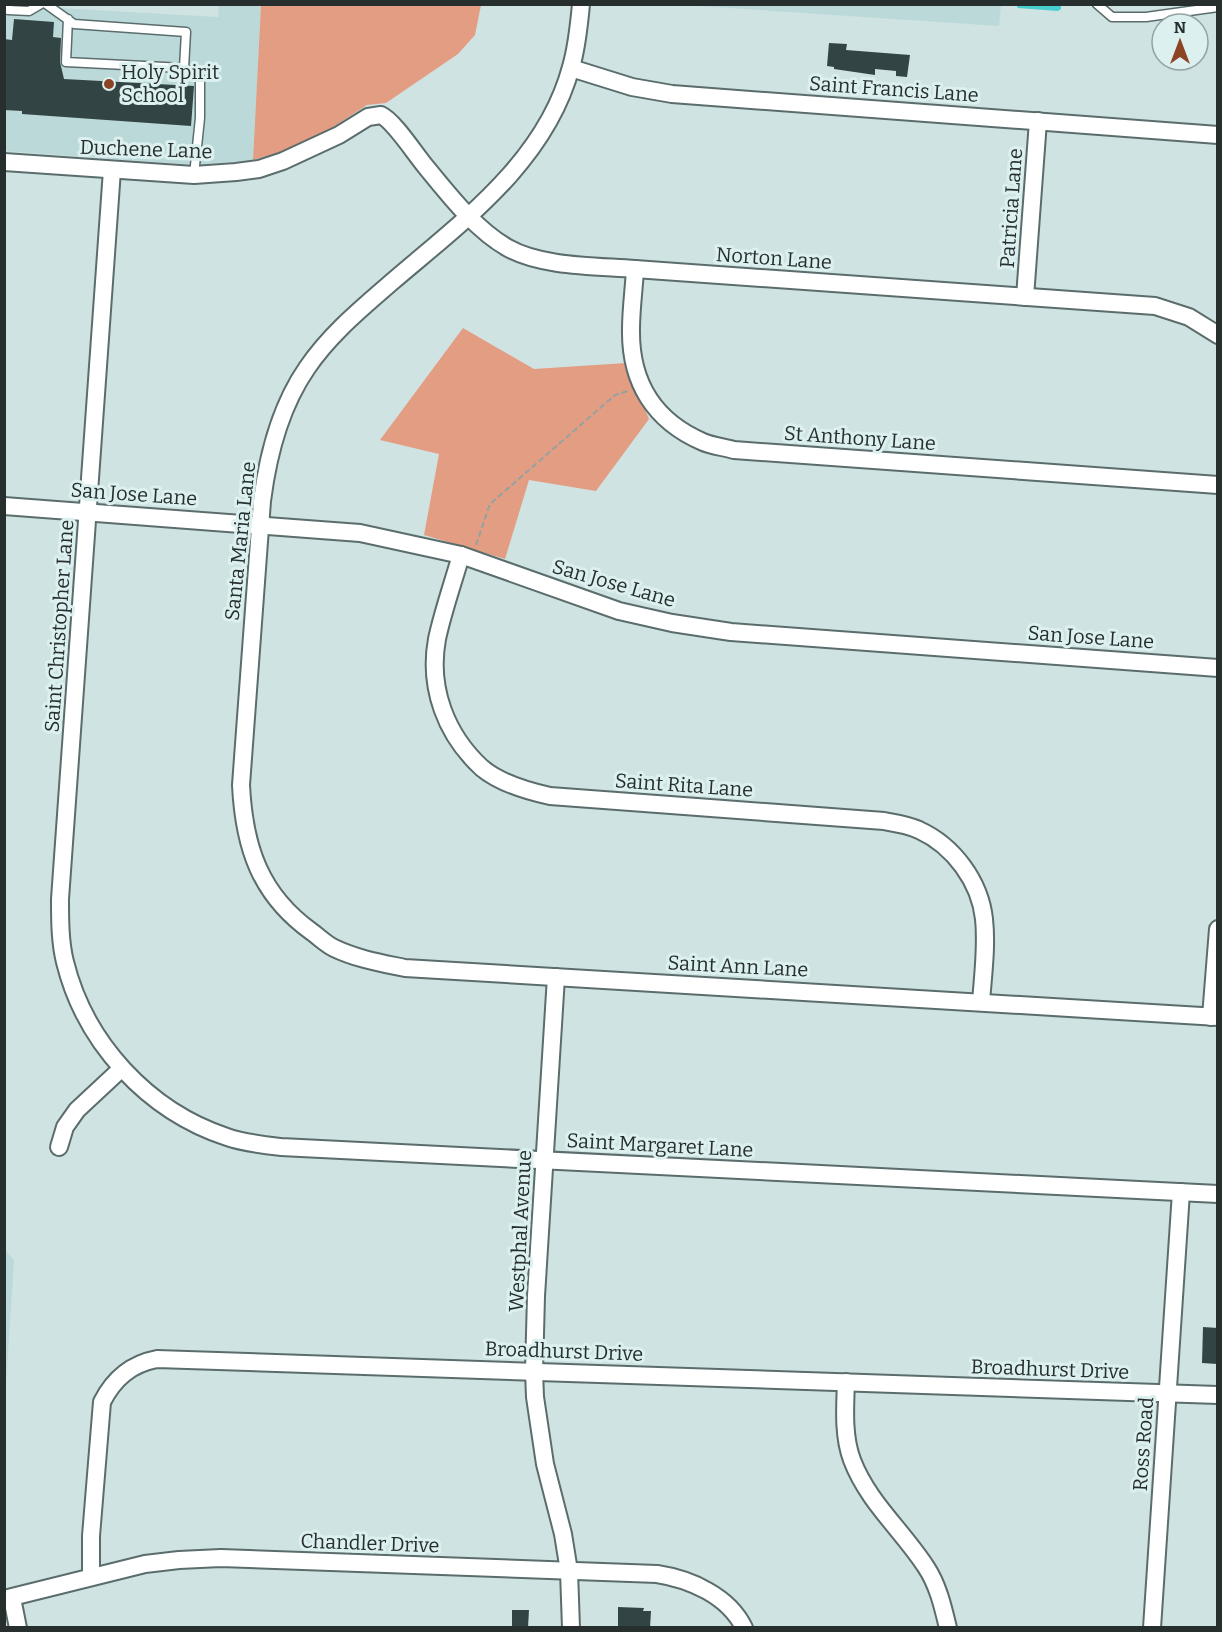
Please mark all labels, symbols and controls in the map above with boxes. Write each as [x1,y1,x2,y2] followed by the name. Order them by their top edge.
[1150,12,1210,72] north arrow
[1174,18,1186,37] text: N
[121,60,219,107] place label: Holy Spirit School
[808,71,980,107] street label: Saint Francis Lane
[102,77,116,91] marker: Holy Spirit School
[79,135,213,163] street label: Duchene Lane
[995,147,1027,269] street label: Patricia Lane
[715,242,833,274] street label: Norton Lane
[783,421,937,455] street label: St Anthony Lane
[220,460,260,622] street label: Santa Maria Lane
[70,478,198,510] street label: San Jose Lane
[40,519,78,733] street label: Saint Christopher Lane
[550,554,678,612] street label: San Jose Lane
[1027,621,1155,653] street label: San Jose Lane
[614,768,754,802] street label: Saint Rita Lane
[667,950,809,982] street label: Saint Ann Lane
[566,1128,754,1162] street label: Saint Margaret Lane
[504,1149,536,1313] street label: Westphal Avenue
[484,1336,644,1366] street label: Broadhurst Drive
[970,1354,1130,1384] street label: Broadhurst Drive
[1128,1396,1158,1492] street label: Ross Road
[300,1529,440,1557] street label: Chandler Drive

